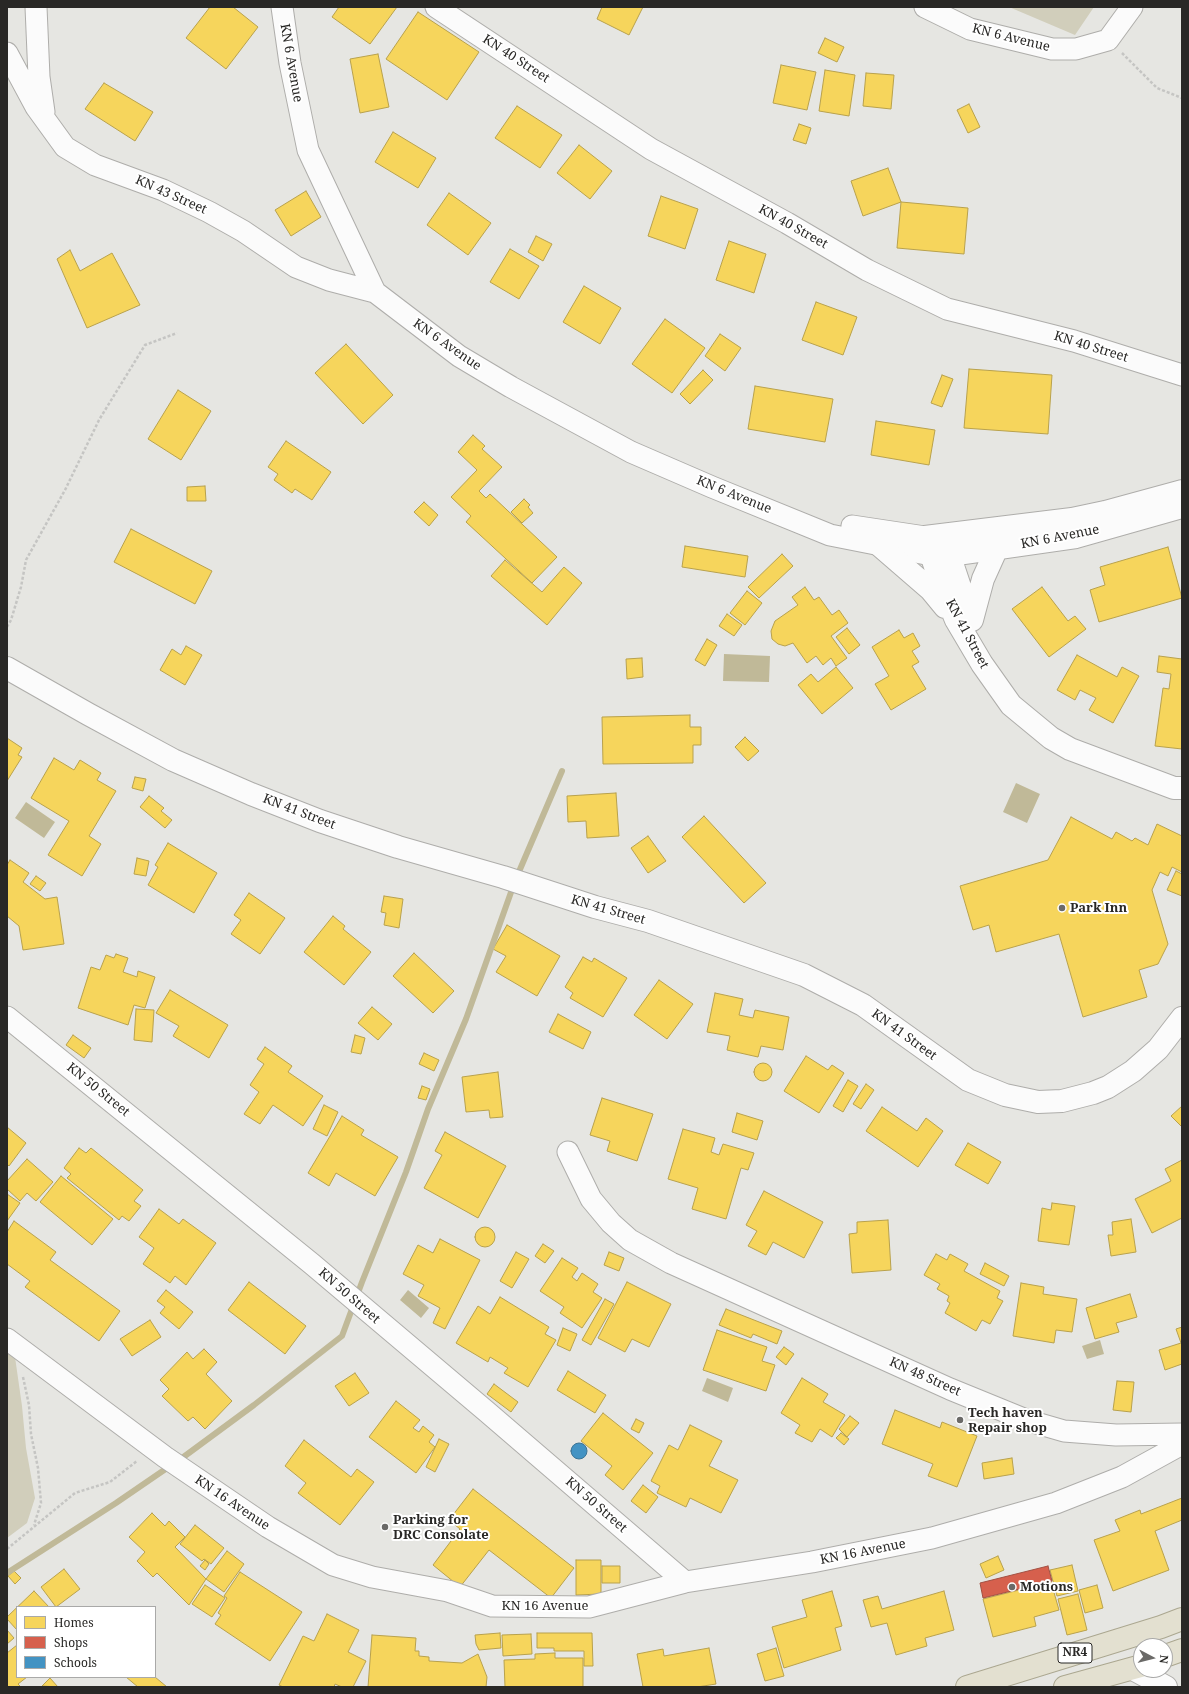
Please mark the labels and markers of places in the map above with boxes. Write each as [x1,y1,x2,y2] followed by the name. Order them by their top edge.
[1070,900,1127,916] place label: Park Inn
[1057,903,1067,913] marker: Park Inn
[968,1405,1047,1436] place label: Tech haven Repair shop
[955,1415,965,1425] marker: Tech haven Repair shop
[393,1512,489,1543] place label: Parking for DRC Consolate
[380,1522,390,1532] marker: Parking for DRC Consolate
[1020,1579,1073,1595] place label: Motions
[1007,1582,1017,1592] marker: Motions

